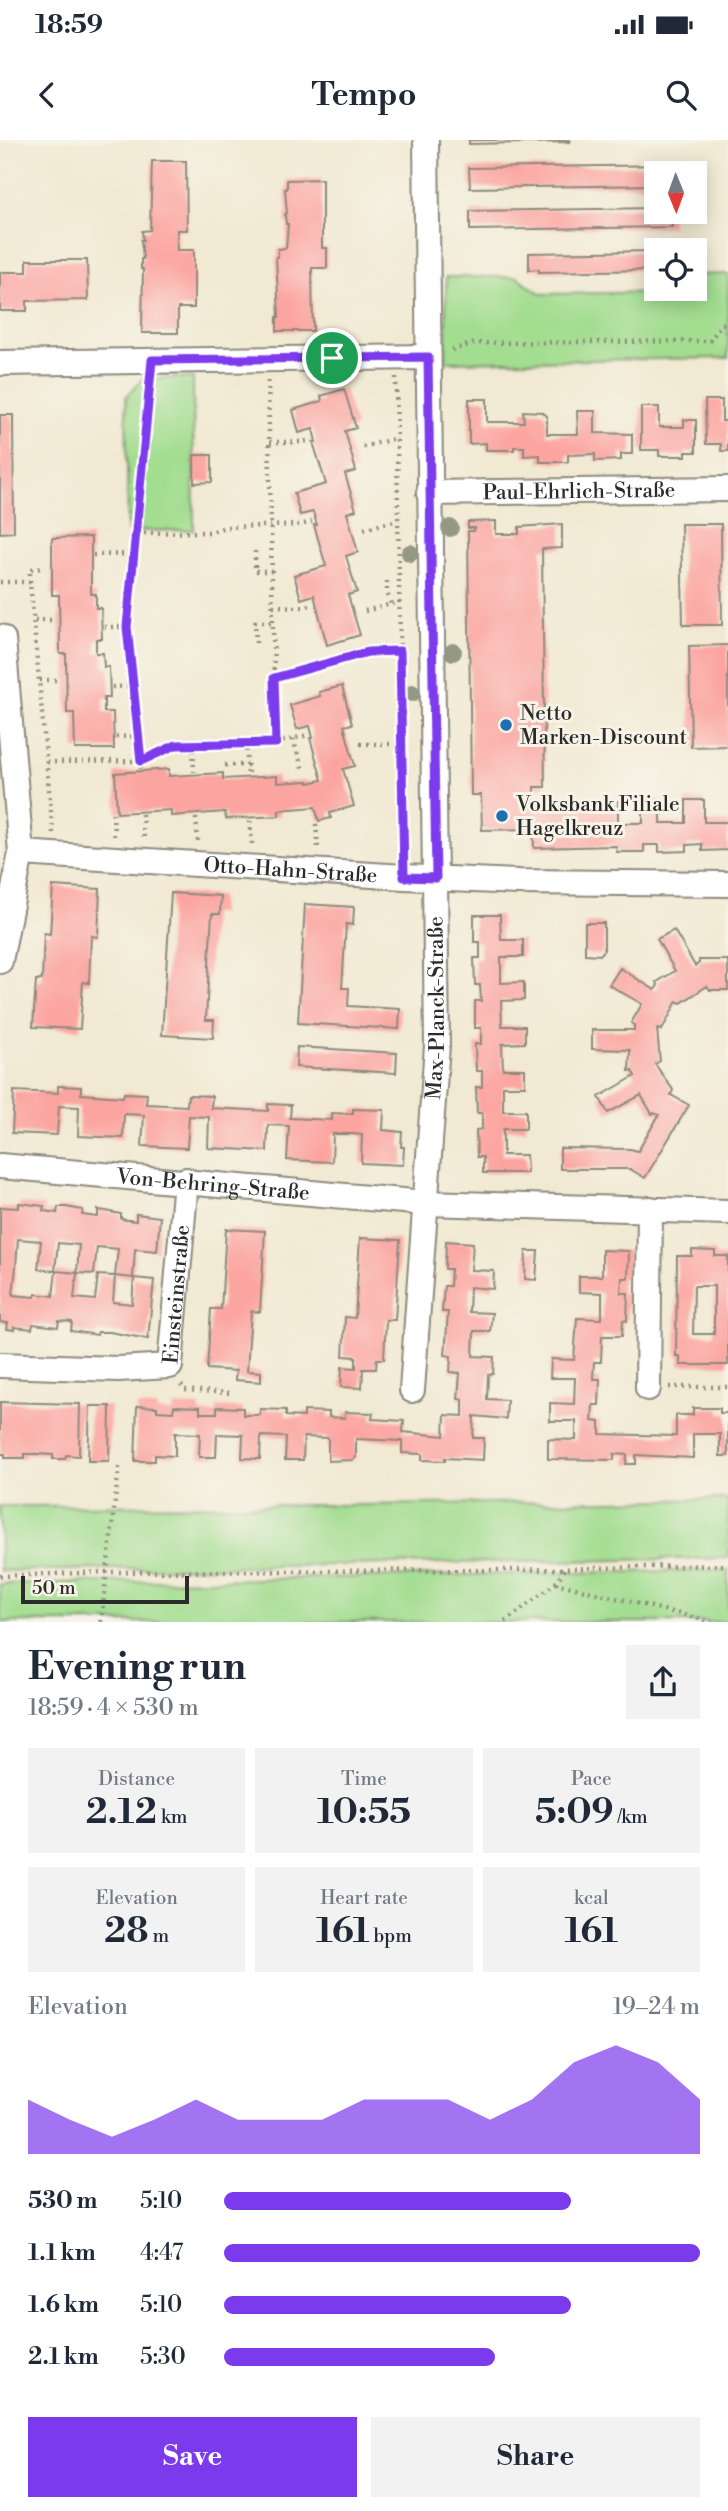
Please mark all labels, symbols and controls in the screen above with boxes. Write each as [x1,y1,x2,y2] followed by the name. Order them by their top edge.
[35,9,103,41] text: 18:59
[311,75,417,115] text: Tempo
[28,76,66,114] icon: back
[662,76,700,114] icon: search
[644,161,707,224] north arrow
[644,161,707,301] map controls
[644,238,707,301] button: locate
[302,328,362,388] pin
[313,339,351,377] icon: arrive
[482,478,676,506] street label: Paul-Ehrlich-Straße
[520,701,688,751] place label: Netto Marken-Discount
[498,717,514,733] marker: Netto Marken-Discount
[515,792,680,842] place label: Volksbank Filiale Hagelkreuz
[494,808,510,824] marker: Volksbank Filiale Hagelkreuz
[203,852,378,889] street label: Otto-Hahn-Straße
[421,916,451,1100] street label: Max-Planck-Straße
[114,1164,311,1207] street label: Von-Behring-Straße
[158,1224,196,1365] street label: Einsteinstraße
[21,1573,189,1605] scale bar
[32,1576,76,1600] text: 50 m
[28,1644,246,1691] text: Evening run
[626,1645,700,1719] button: share
[28,1694,199,1722] text: 18:59 · 4 × 530 m
[98,1767,175,1791] text: Distance
[341,1767,387,1791] text: Time
[571,1767,612,1791] text: Pace
[86,1791,157,1834] text: 2.12
[317,1791,411,1834] text: 10:55
[535,1791,614,1834] text: 5:09
[157,1805,187,1829] text: km
[614,1805,648,1829] text: /km
[96,1886,178,1910] text: Elevation
[320,1886,408,1910] text: Heart rate
[574,1886,609,1910] text: kcal
[104,1910,148,1953] text: 28
[316,1910,370,1953] text: 161
[565,1910,618,1953] text: 161
[148,1924,169,1948] text: m
[370,1924,412,1948] text: bpm
[28,1993,128,2021] text: Elevation
[613,1993,700,2021] text: 19–24 m
[28,2187,97,2215] text: 530 m
[140,2187,182,2215] text: 5:10
[28,2239,96,2267] text: 1.1 km
[140,2239,183,2267] text: 4:47
[28,2291,99,2319] text: 1.6 km
[140,2291,182,2319] text: 5:10
[28,2343,99,2371] text: 2.1 km
[140,2343,186,2371] text: 5:30
[28,2417,357,2497] button: Save
[371,2417,700,2497] button: Share

